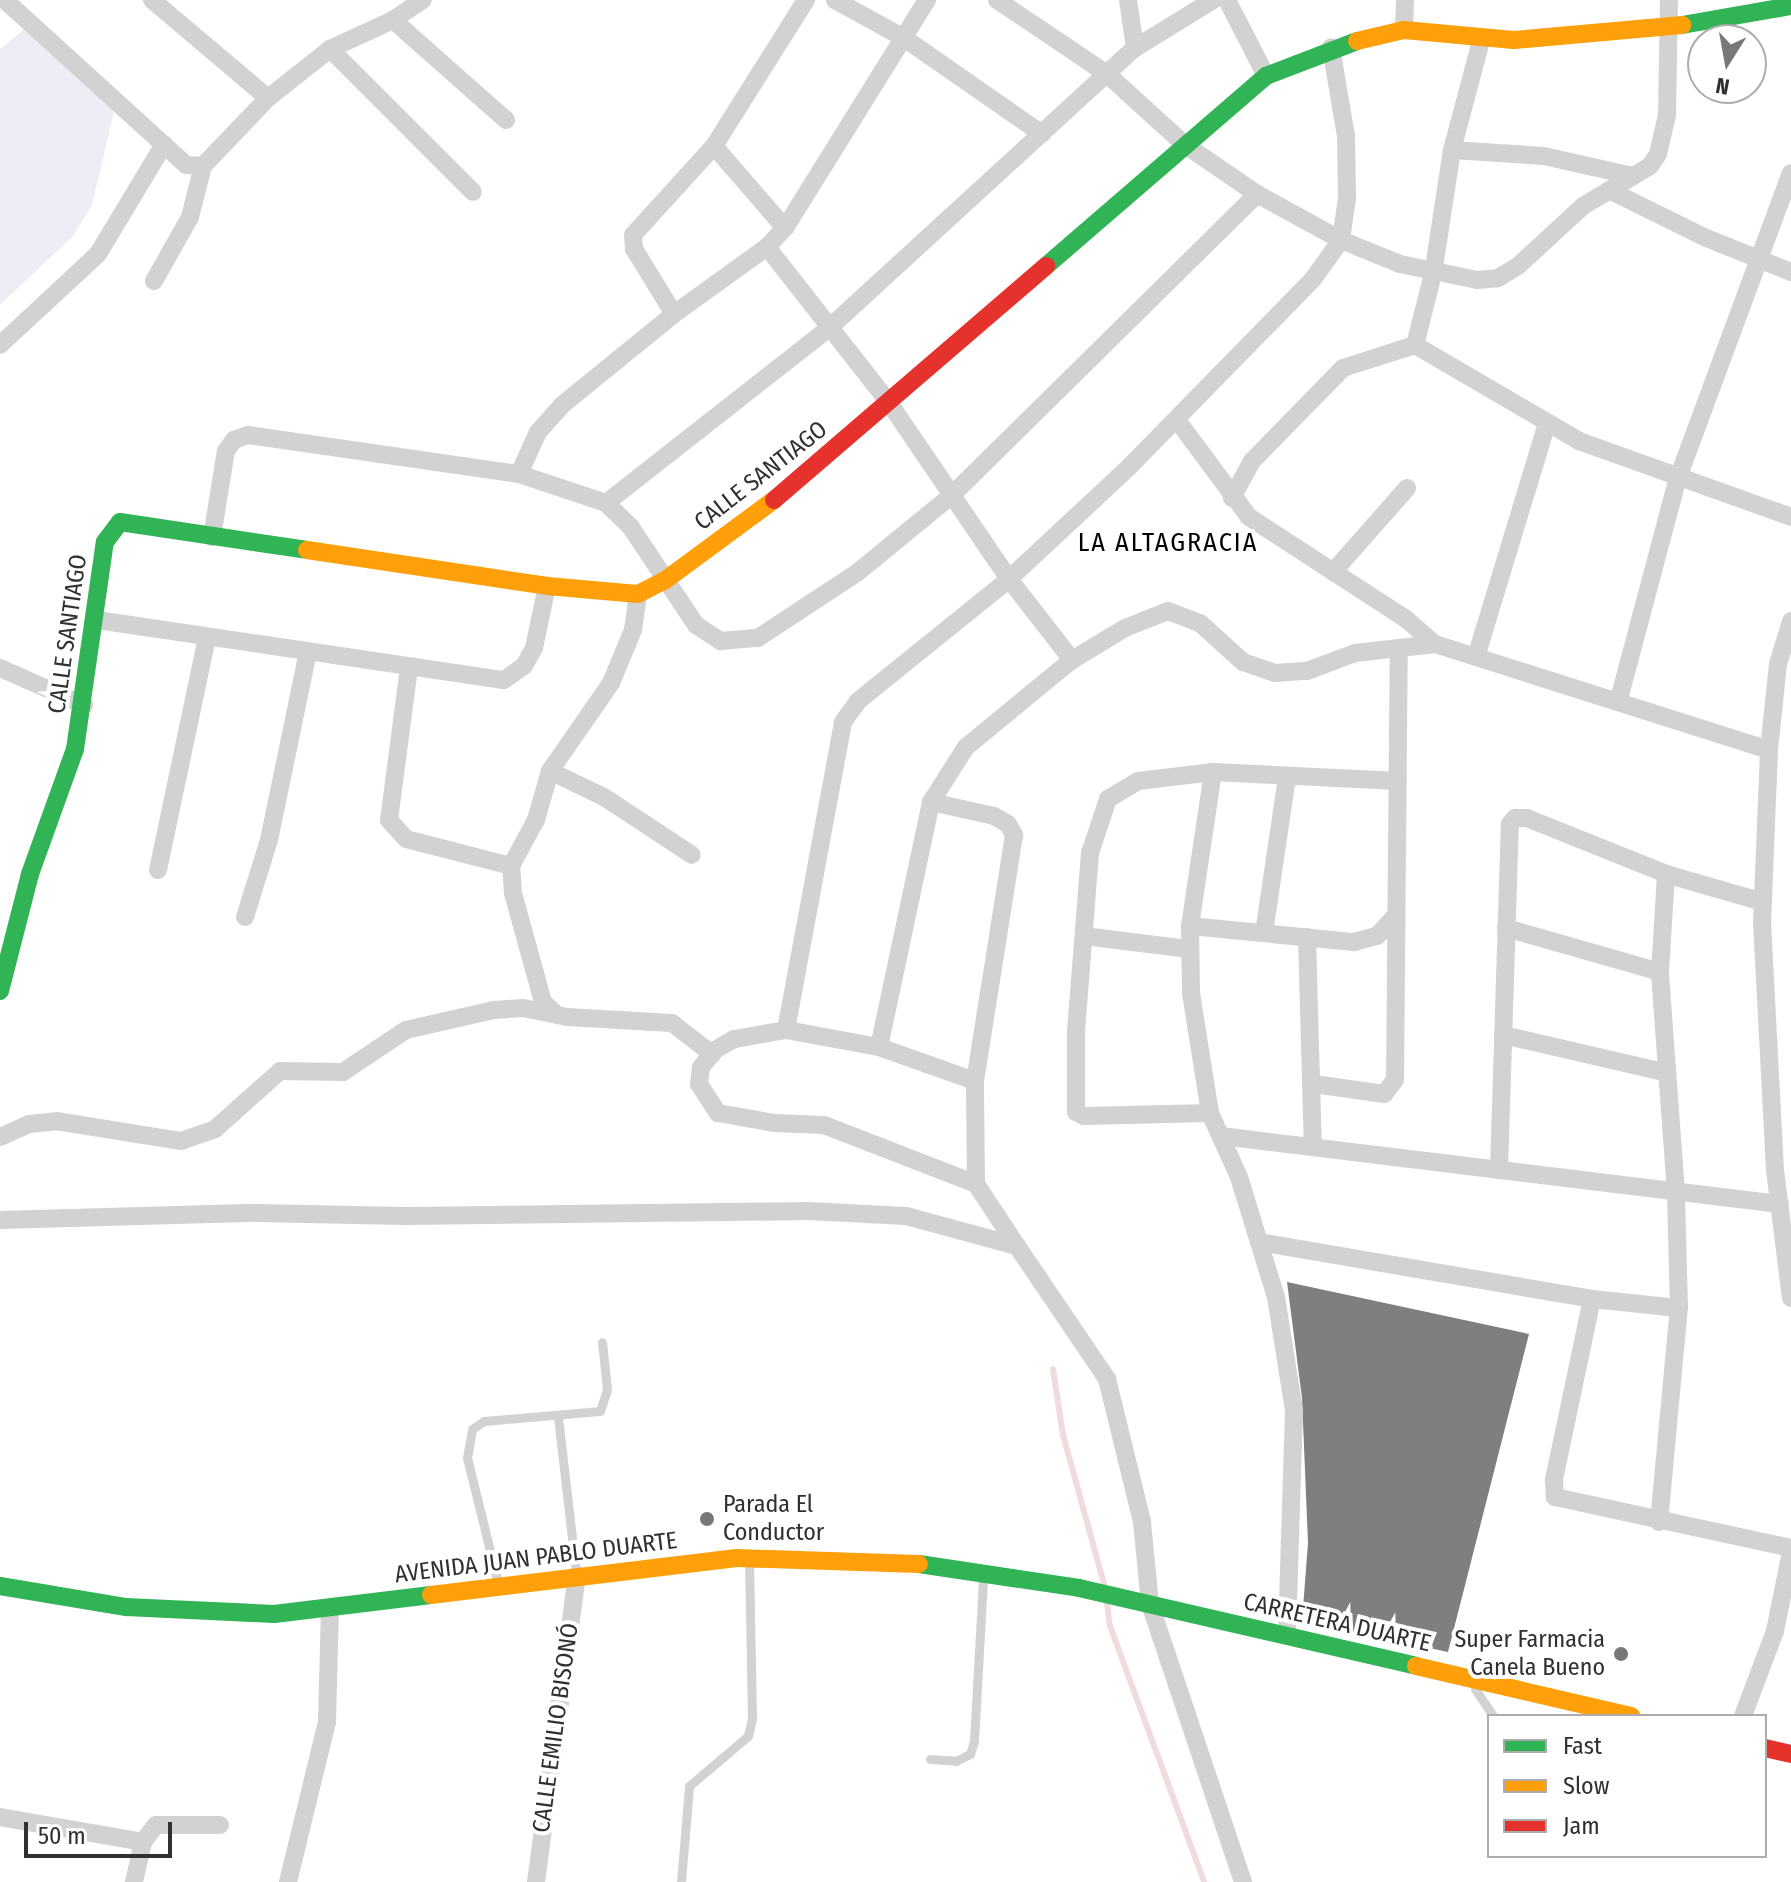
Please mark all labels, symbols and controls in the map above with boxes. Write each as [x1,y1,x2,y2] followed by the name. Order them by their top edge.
[1687,24,1767,104] north arrow
[1714,72,1732,101] text: N
[689,415,833,537] street label: CALLE SANTIAGO
[1078,527,1258,559] district label: LA ALTAGRACIA
[43,552,93,716] street label: CALLE SANTIAGO
[723,1491,824,1547] place label: Parada El Conductor
[698,1510,716,1528] marker: Parada El Conductor
[393,1526,679,1590] street label: AVENIDA JUAN PABLO DUARTE
[1241,1587,1433,1659] street label: CARRETERA DUARTE
[527,1621,585,1835] street label: CALLE EMILIO BISONÓ
[1454,1626,1605,1682] place label: Super Farmacia Canela Bueno
[1612,1645,1630,1663] marker: Super Farmacia Canela Bueno
[1487,1714,1767,1858] legend
[1563,1732,1602,1760] text: Fast
[1563,1772,1609,1800] text: Slow
[28,1806,176,1856] scale bar
[1563,1812,1600,1840] text: Jam
[38,1822,86,1850] text: 50 m

